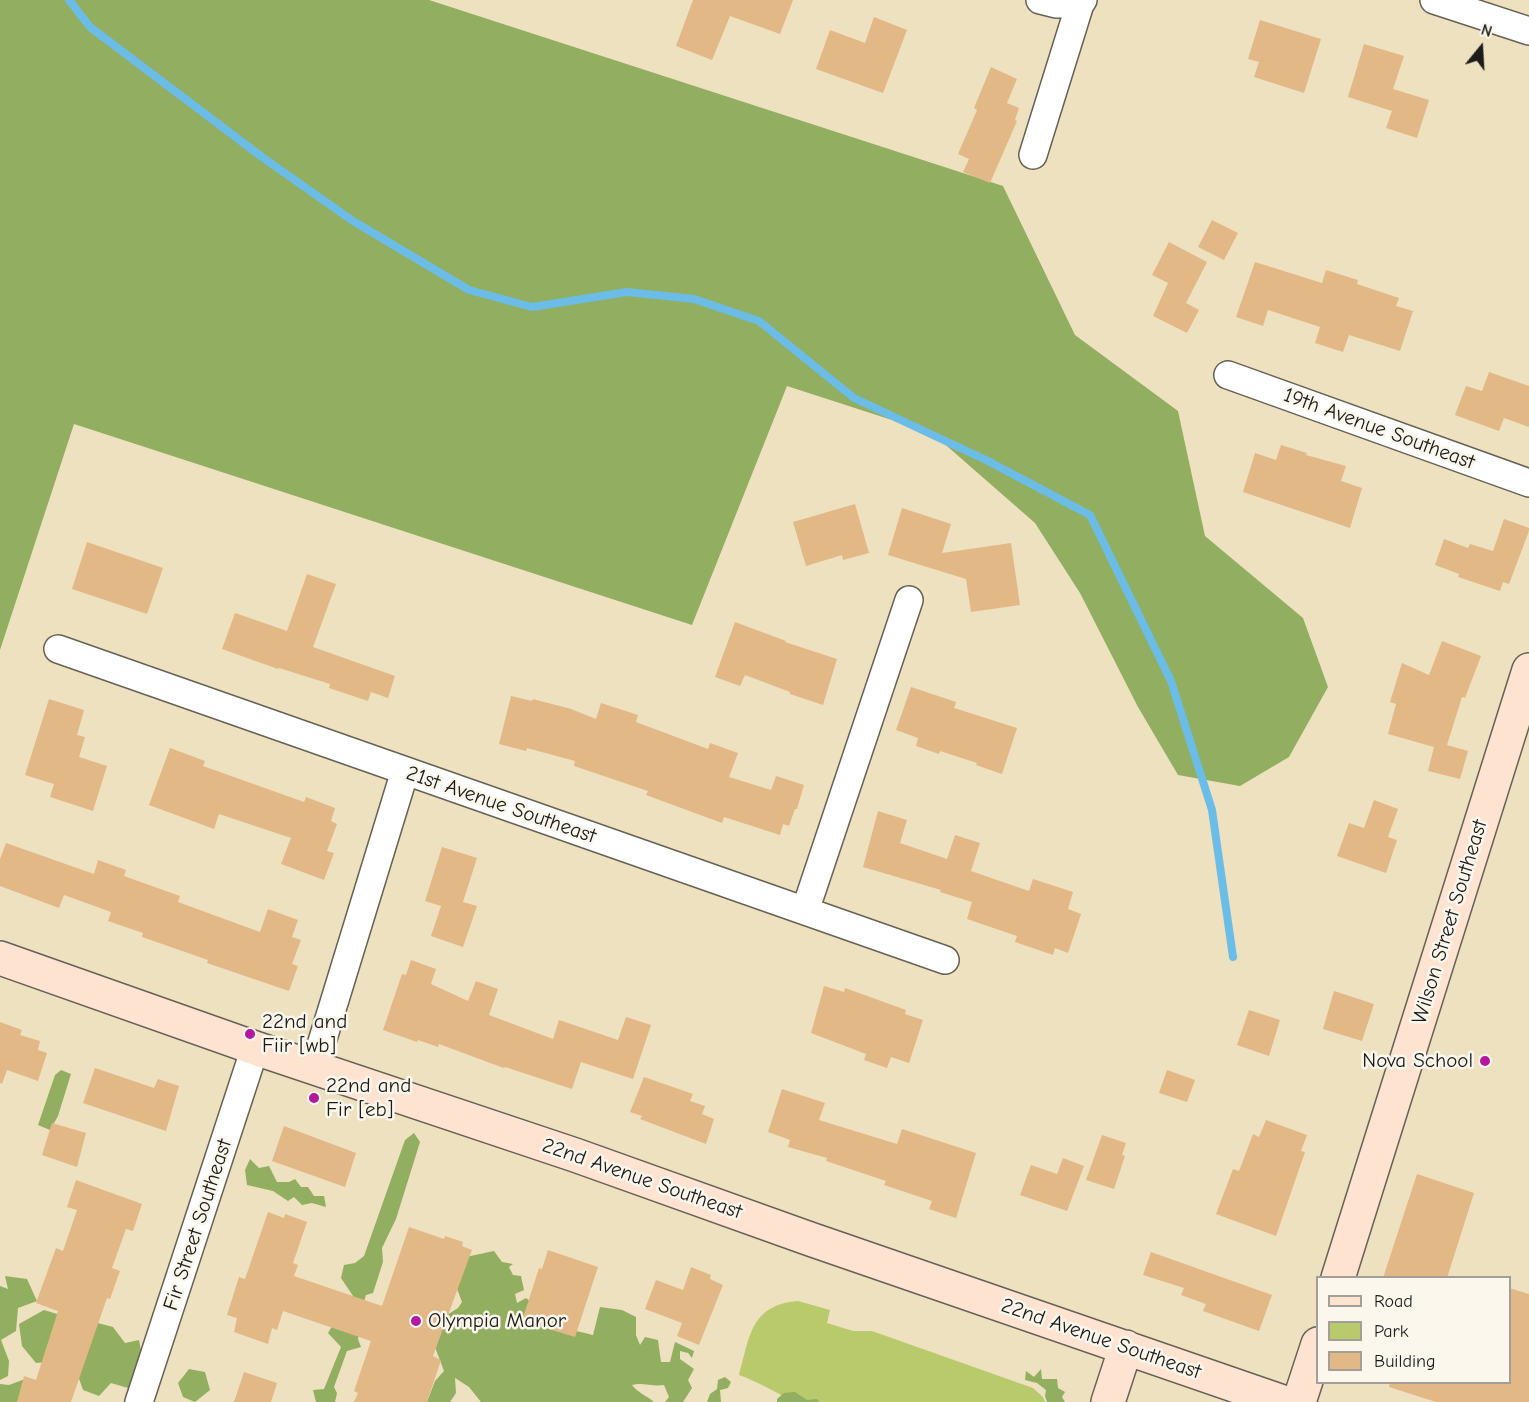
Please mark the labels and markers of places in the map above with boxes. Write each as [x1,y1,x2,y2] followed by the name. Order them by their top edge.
[262,1009,347,1059] place label: 22nd and Fiir [wb]
[243,1027,257,1041] marker: 22nd and Fiir [wb]
[1362,1048,1473,1074] place label: Nova School
[1478,1054,1492,1068] marker: Nova School
[326,1073,411,1123] place label: 22nd and Fir [eb]
[307,1091,321,1105] marker: 22nd and Fir [eb]
[428,1308,566,1334] place label: Olympia Manor
[409,1314,423,1328] marker: Olympia Manor

